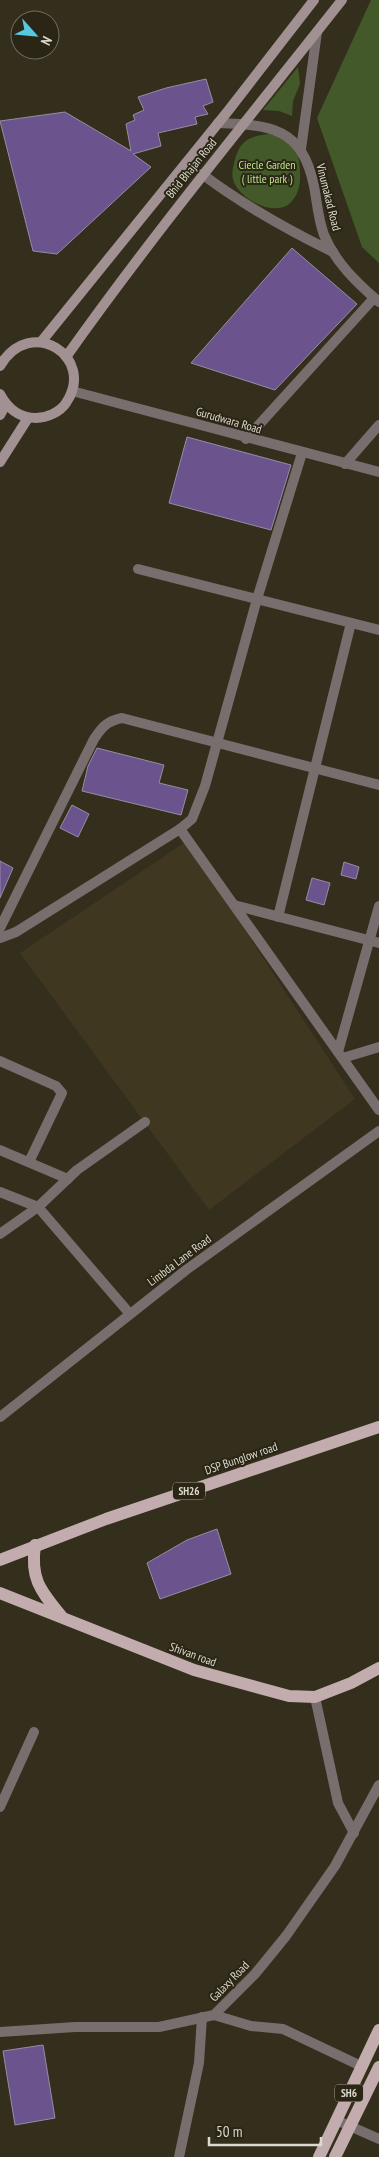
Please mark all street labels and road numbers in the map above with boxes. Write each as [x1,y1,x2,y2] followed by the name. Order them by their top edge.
[162,135,220,201] street label: Bhid Bhajan Road
[313,161,345,232] street label: Vinumakad Road
[194,403,264,437] street label: Gurudwara Road
[144,1231,214,1289] street label: Limbda Lane Road
[203,1439,279,1477] street label: DSP Bunglow road
[173,1482,205,1500] road number: SH26
[168,1639,218,1669] street label: Shivan road
[206,1958,252,2004] street label: Galaxy Road
[335,2084,363,2102] road number: SH6

